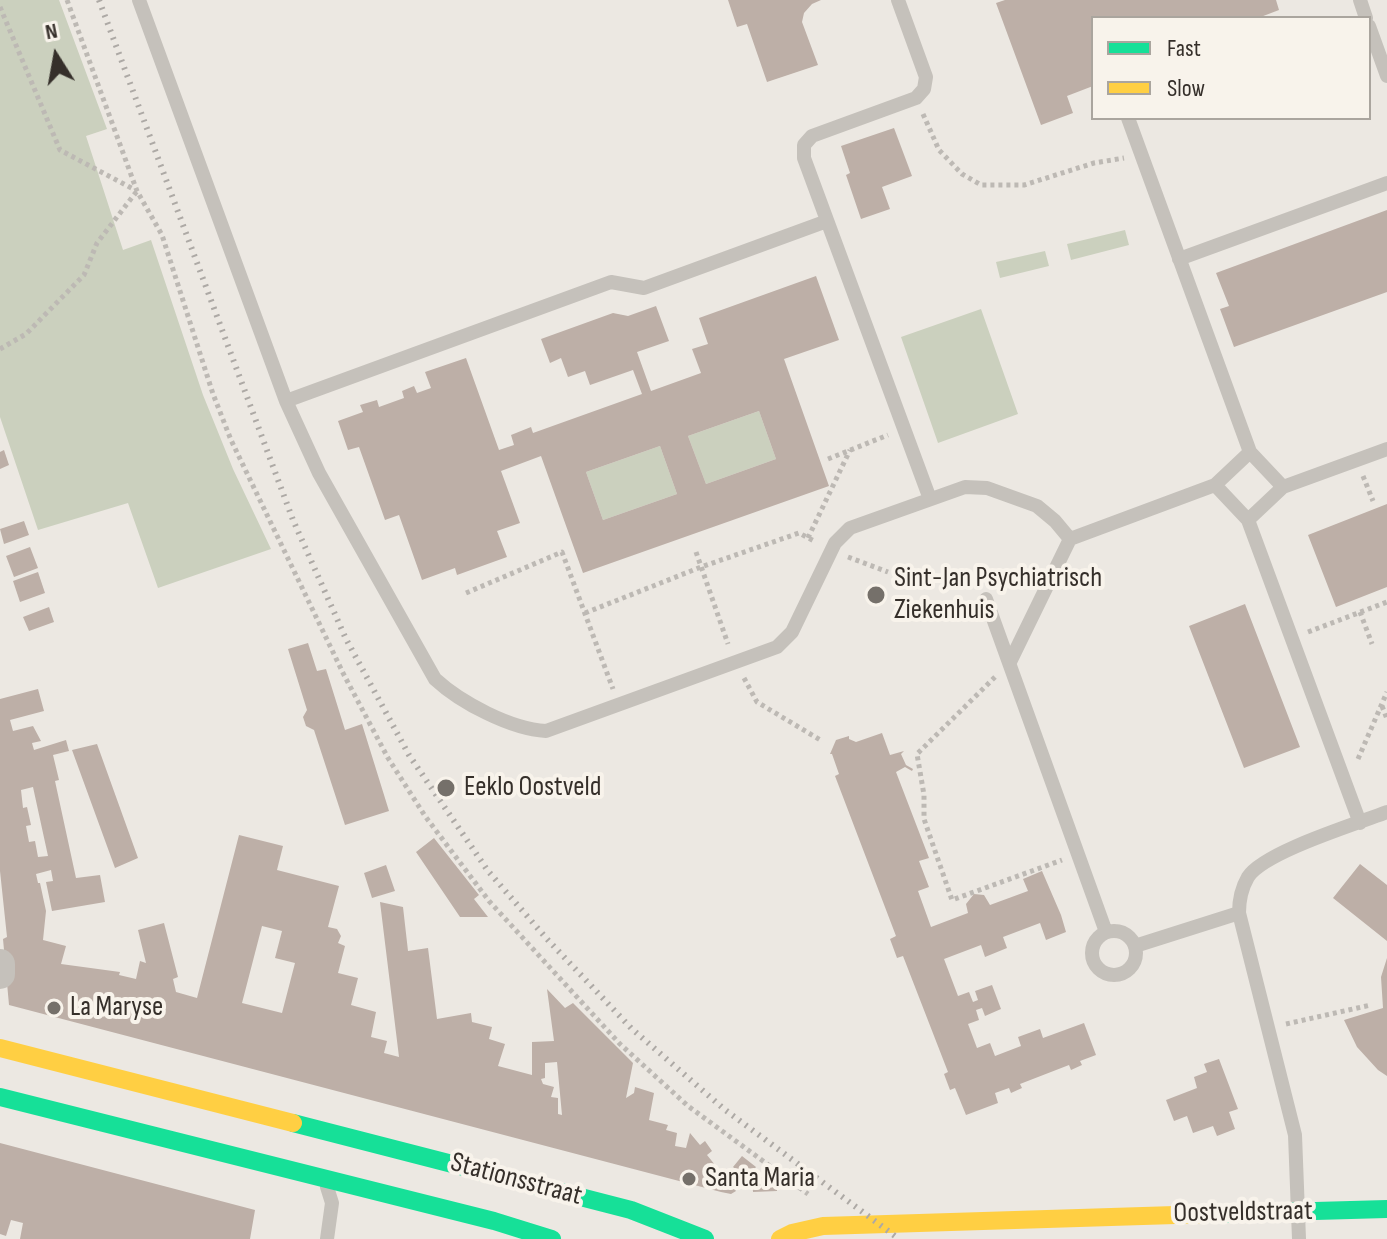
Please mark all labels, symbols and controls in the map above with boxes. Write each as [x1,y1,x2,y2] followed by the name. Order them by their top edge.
[16,16,96,96] north arrow
[1091,16,1371,120] legend
[43,18,60,46] text: N
[1167,34,1201,63] text: Fast
[1167,74,1205,103] text: Slow
[894,562,1102,628] place label: Sint-Jan Psychiatrisch Ziekenhuis
[865,584,887,606] marker: Sint-Jan Psychiatrisch Ziekenhuis
[464,771,601,805] place label: Eeklo Oostveld
[435,777,457,799] marker: Eeklo Oostveld
[70,991,163,1025] place label: La Maryse
[45,999,63,1017] marker: La Maryse
[447,1146,585,1214] street label: Stationsstraat
[705,1162,815,1196] place label: Santa Maria
[680,1170,698,1188] marker: Santa Maria
[1173,1195,1313,1231] street label: Oostveldstraat

